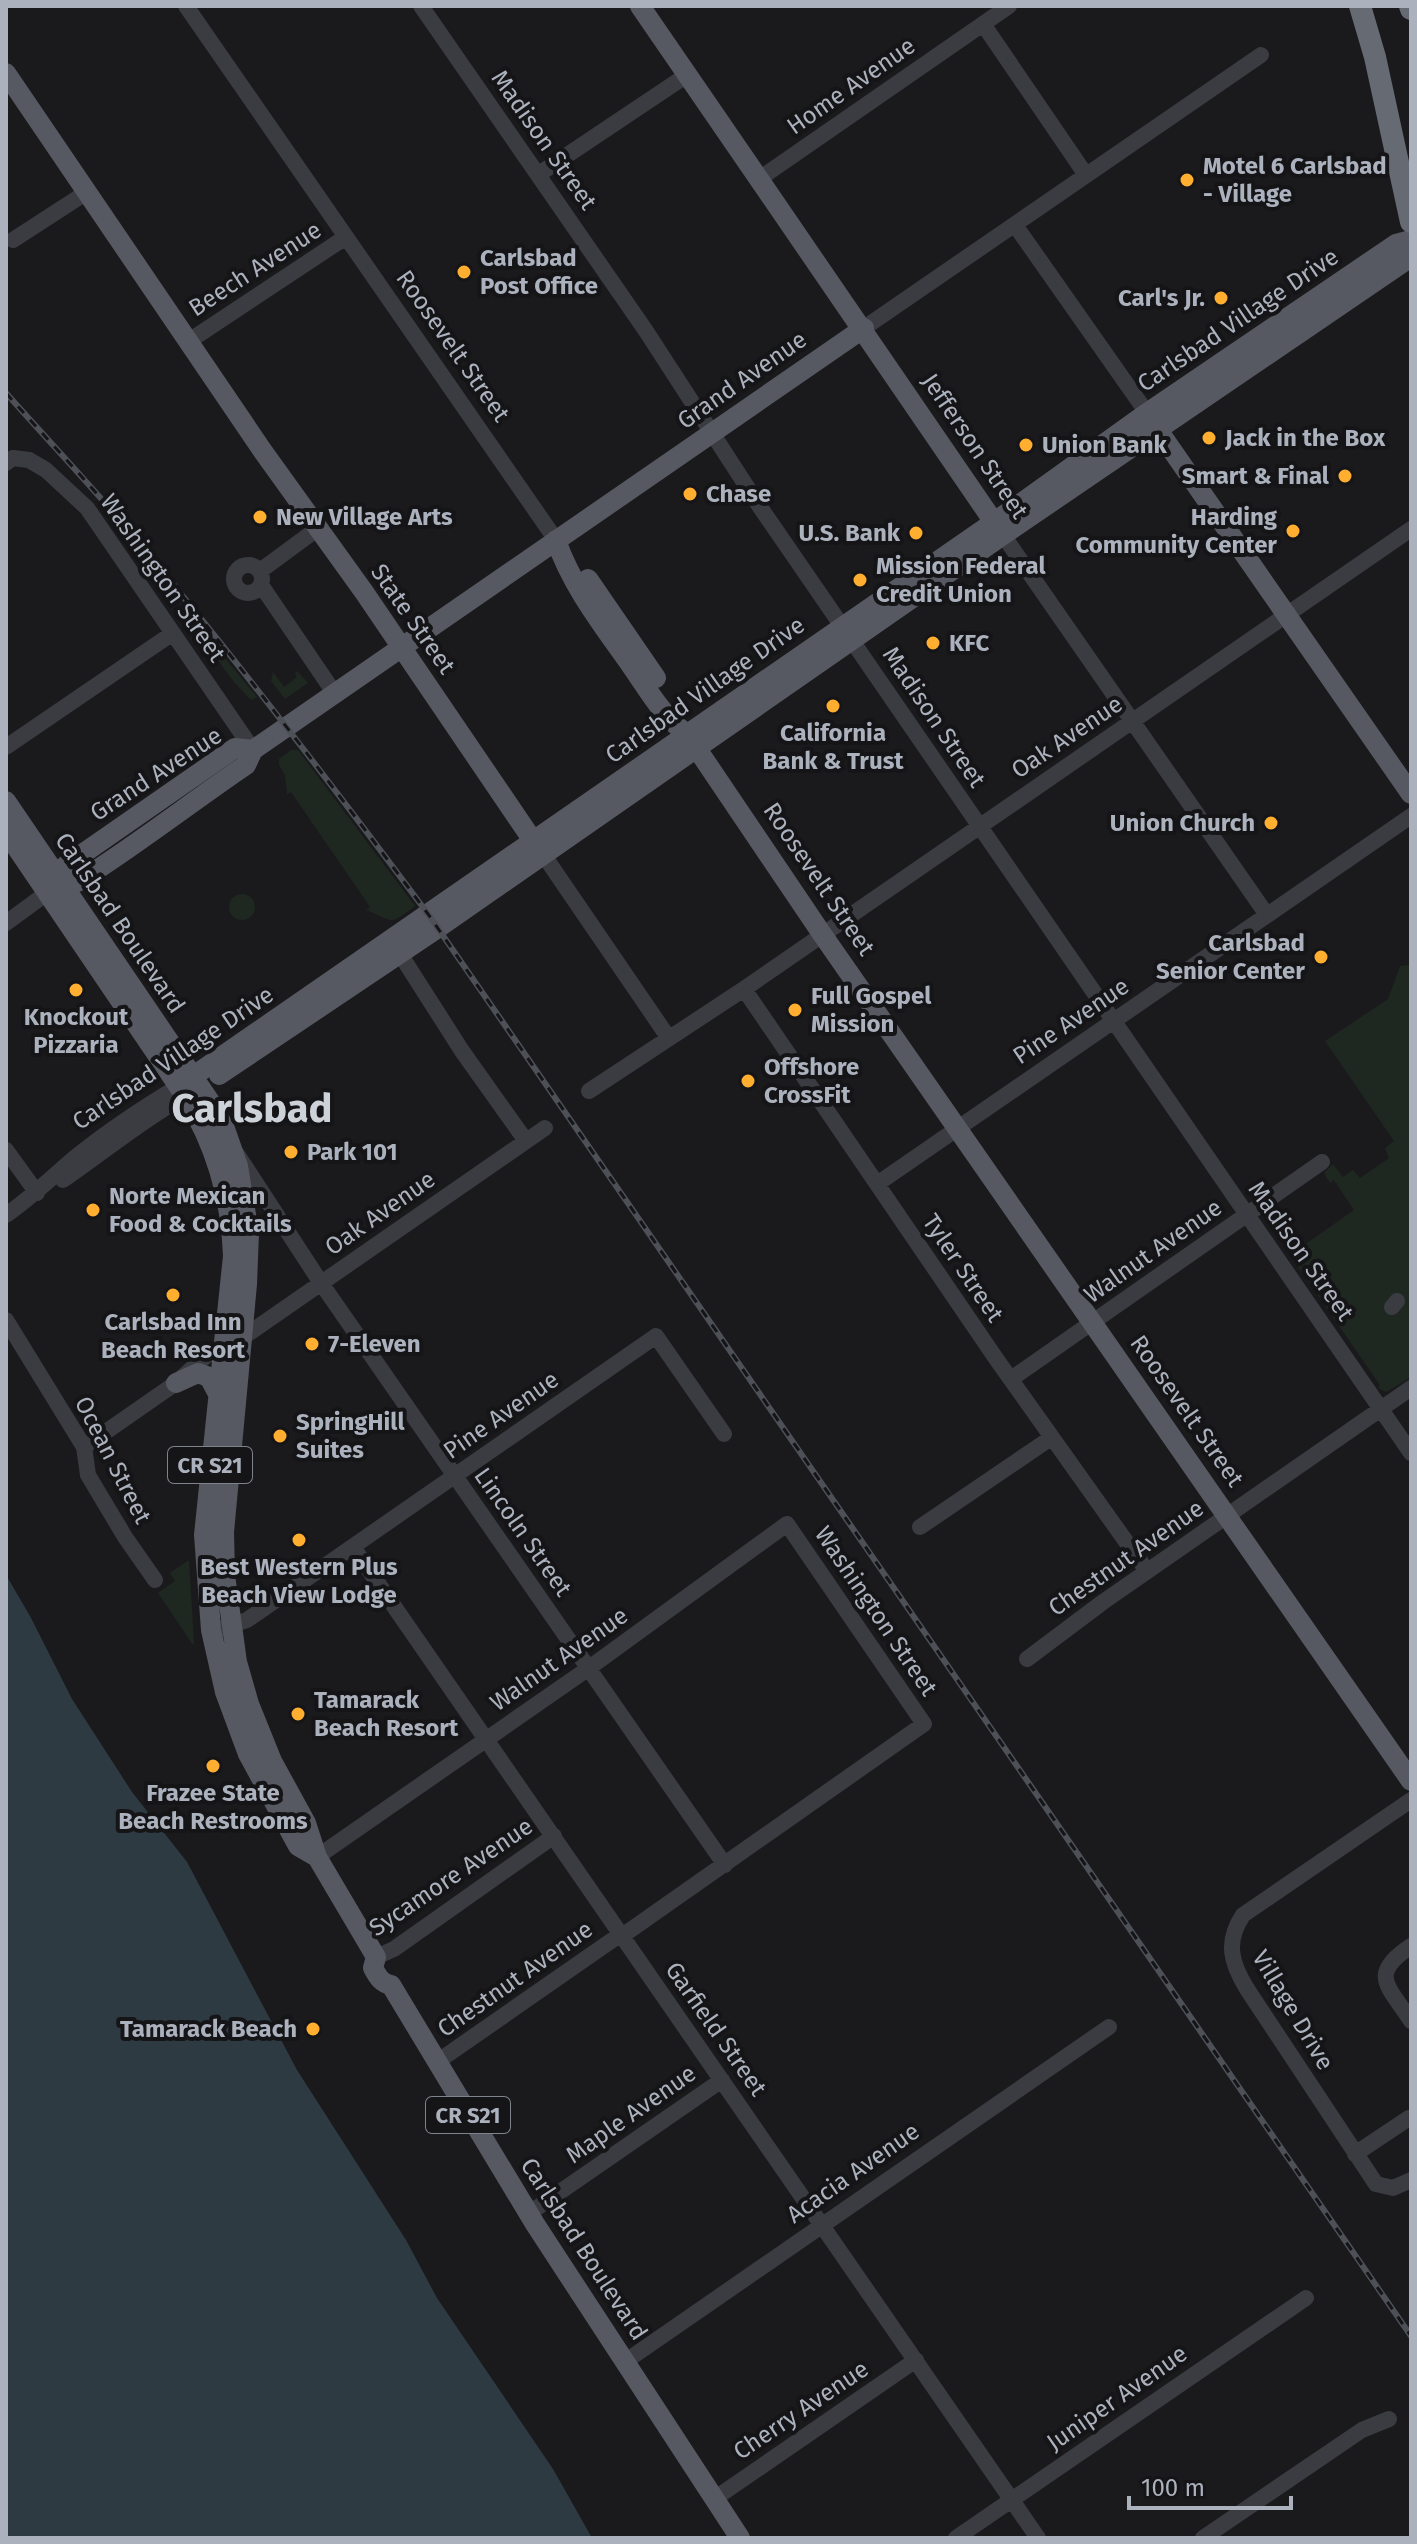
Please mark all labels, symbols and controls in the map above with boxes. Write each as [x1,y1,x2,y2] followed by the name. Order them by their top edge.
[782,32,920,140] street label: Home Avenue
[486,65,603,215] street label: Madison Street
[1203,152,1387,208] place label: Motel 6 Carlsbad - Village
[1178,171,1196,189] marker: Motel 6 Carlsbad - Village
[184,216,326,322] street label: Beech Avenue
[1132,242,1344,398] street label: Carlsbad Village Drive
[480,244,598,300] place label: Carlsbad Post Office
[455,263,473,281] marker: Carlsbad Post Office
[390,265,516,427] street label: Roosevelt Street
[1118,284,1205,312] place label: Carl's Jr.
[1212,289,1230,307] marker: Carl's Jr.
[672,325,812,435] street label: Grand Avenue
[916,368,1034,524] street label: Jefferson Street
[1224,424,1386,452] place label: Jack in the Box
[1200,429,1218,447] marker: Jack in the Box
[1042,431,1168,459] place label: Union Bank
[1017,436,1035,454] marker: Union Bank
[1182,462,1330,490] place label: Smart & Final
[1336,467,1354,485] marker: Smart & Final
[706,480,771,508] place label: Chase
[681,485,699,503] marker: Chase
[95,489,232,668] street label: Washington Street
[276,503,453,531] place label: New Village Arts
[1075,503,1278,559] place label: Harding Community Center
[251,508,269,526] marker: New Village Arts
[799,519,901,547] place label: U.S. Bank
[1284,522,1302,540] marker: Harding Community Center
[907,524,925,542] marker: U.S. Bank
[876,552,1046,608] place label: Mission Federal Credit Union
[365,559,461,680] street label: State Street
[851,571,869,589] marker: Mission Federal Credit Union
[600,611,810,769] street label: Carlsbad Village Drive
[949,629,989,657] place label: KFC
[924,634,942,652] marker: KFC
[877,641,992,793] street label: Madison Street
[1006,690,1128,784] street label: Oak Avenue
[824,697,842,715] marker: California Bank & Trust
[762,719,904,775] place label: California Bank & Trust
[85,721,227,827] street label: Grand Avenue
[758,797,881,961] street label: Roosevelt Street
[1110,809,1255,837] place label: Union Church
[1262,814,1280,832] marker: Union Church
[49,828,191,1018] street label: Carlsbad Boulevard
[1156,929,1305,985] place label: Carlsbad Senior Center
[1312,948,1330,966] marker: Carlsbad Senior Center
[1008,972,1134,1070] street label: Pine Avenue
[67,980,279,1136] street label: Carlsbad Village Drive
[67,981,85,999] marker: Knockout Pizzaria
[811,982,932,1038] place label: Full Gospel Mission
[786,1001,804,1019] marker: Full Gospel Mission
[24,1003,129,1059] place label: Knockout Pizzaria
[764,1053,859,1109] place label: Offshore CrossFit
[739,1072,757,1090] marker: Offshore CrossFit
[171,1085,333,1133] district label: Carlsbad
[307,1138,398,1166] place label: Park 101
[282,1143,300,1161] marker: Park 101
[320,1165,440,1261] street label: Oak Avenue
[1243,1176,1360,1326] street label: Madison Street
[109,1182,292,1238] place label: Norte Mexican Food & Cocktails
[1079,1193,1227,1309] street label: Walnut Avenue
[84,1201,102,1219] marker: Norte Mexican Food & Cocktails
[917,1209,1009,1328] street label: Tyler Street
[164,1286,182,1304] marker: Carlsbad Inn Beach Resort
[101,1308,246,1364] place label: Carlsbad Inn Beach Resort
[328,1330,421,1358] place label: 7-Eleven
[1124,1330,1250,1492] street label: Roosevelt Street
[303,1335,321,1353] marker: 7-Eleven
[438,1365,564,1465] street label: Pine Avenue
[69,1392,157,1529] street label: Ocean Street
[296,1408,405,1464] place label: SpringHill Suites
[271,1427,289,1445] marker: SpringHill Suites
[168,1447,252,1483] road number: CR S21
[468,1462,578,1602] street label: Lincoln Street
[1043,1494,1209,1622] street label: Chestnut Avenue
[809,1521,943,1701] street label: Washington Street
[290,1531,308,1549] marker: Best Western Plus Beach View Lodge
[200,1553,398,1609] place label: Best Western Plus Beach View Lodge
[485,1601,633,1717] street label: Walnut Avenue
[314,1686,459,1742] place label: Tamarack Beach Resort
[289,1705,307,1723] marker: Tamarack Beach Resort
[204,1757,222,1775] marker: Frazee State Beach Restrooms
[118,1779,308,1835] place label: Frazee State Beach Restrooms
[364,1812,538,1942] street label: Sycamore Avenue
[432,1915,598,2043] street label: Chestnut Avenue
[1246,1945,1340,2075] street label: Village Drive
[659,1957,773,2102] street label: Garfield Street
[120,2015,297,2043] place label: Tamarack Beach
[304,2020,322,2038] marker: Tamarack Beach
[561,2059,701,2169] street label: Maple Avenue
[426,2097,510,2133] road number: CR S21
[781,2117,925,2229] street label: Acacia Avenue
[515,2153,653,2345] street label: Carlsbad Boulevard
[1041,2339,1193,2457] street label: Juniper Avenue
[728,2355,874,2465] street label: Cherry Avenue
[1129,2460,1291,2510] scale bar
[1141,2474,1205,2502] text: 100 m

